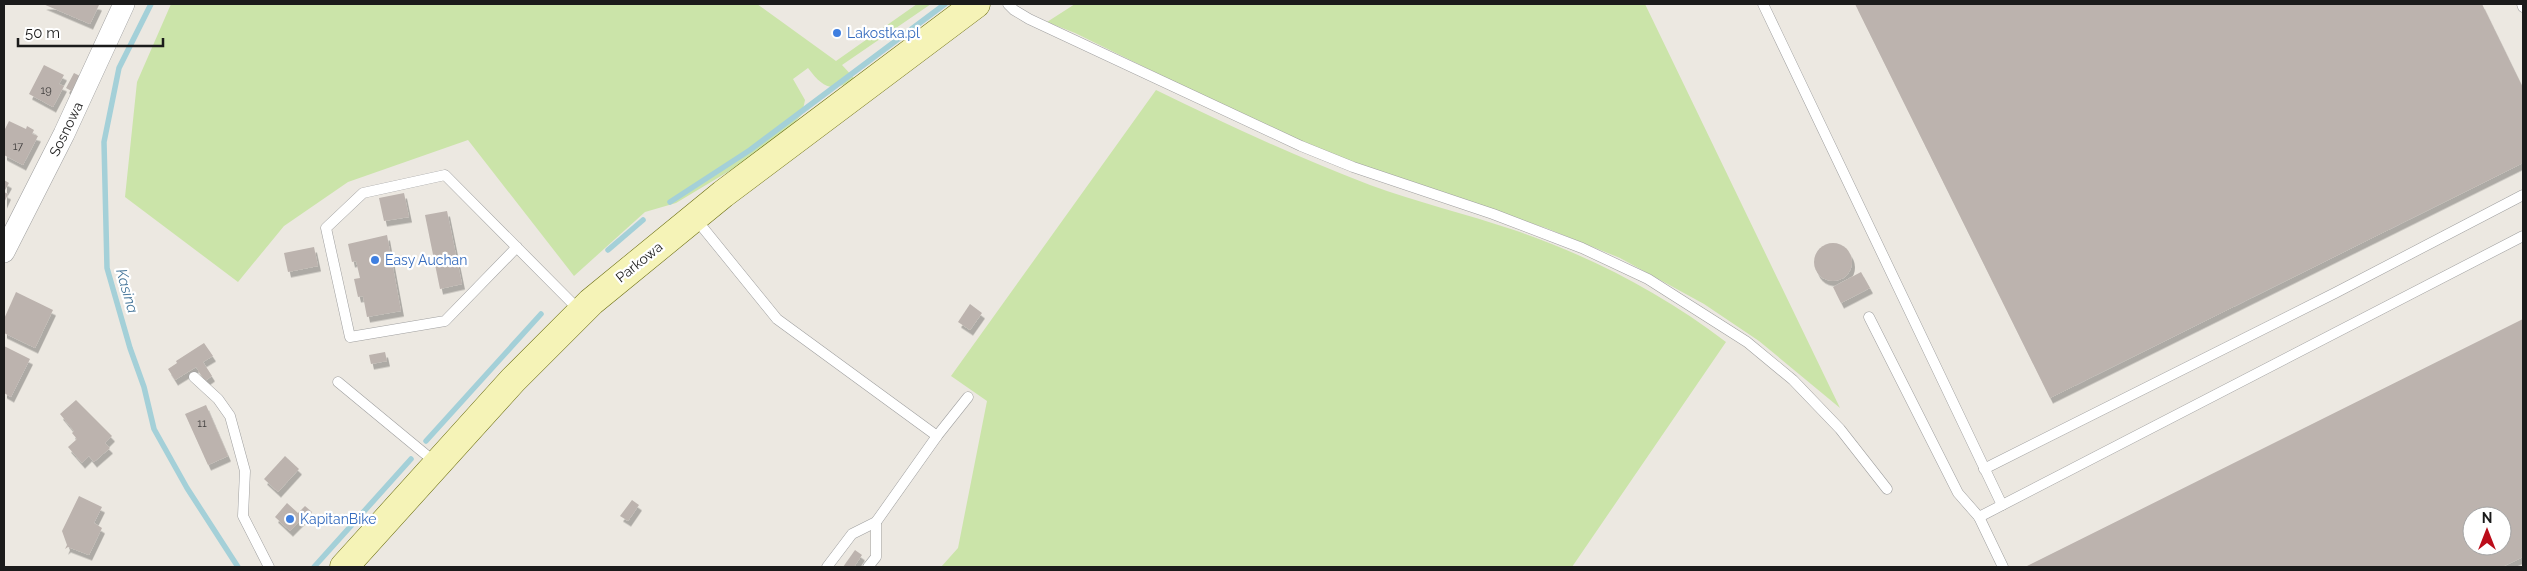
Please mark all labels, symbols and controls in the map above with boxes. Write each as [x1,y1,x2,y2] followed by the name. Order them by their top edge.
[18,15,162,47] scale bar
[25,24,60,42] text: 50 m
[847,25,920,41] place label: Lakostka.pl
[831,27,843,39] marker: Lakostka.pl
[40,84,52,97] house number: 19
[46,99,86,159] street label: Sosnowa
[13,140,23,153] house number: 17
[613,238,665,286] street label: Parkowa
[385,252,467,268] place label: Easy Auchan
[369,254,381,266] marker: Easy Auchan
[112,267,142,315] water label: Kasina
[197,417,207,430] house number: 11
[2462,506,2512,556] north arrow
[2482,510,2492,526] text: N
[300,511,376,527] place label: KapitanBike
[284,513,296,525] marker: KapitanBike

